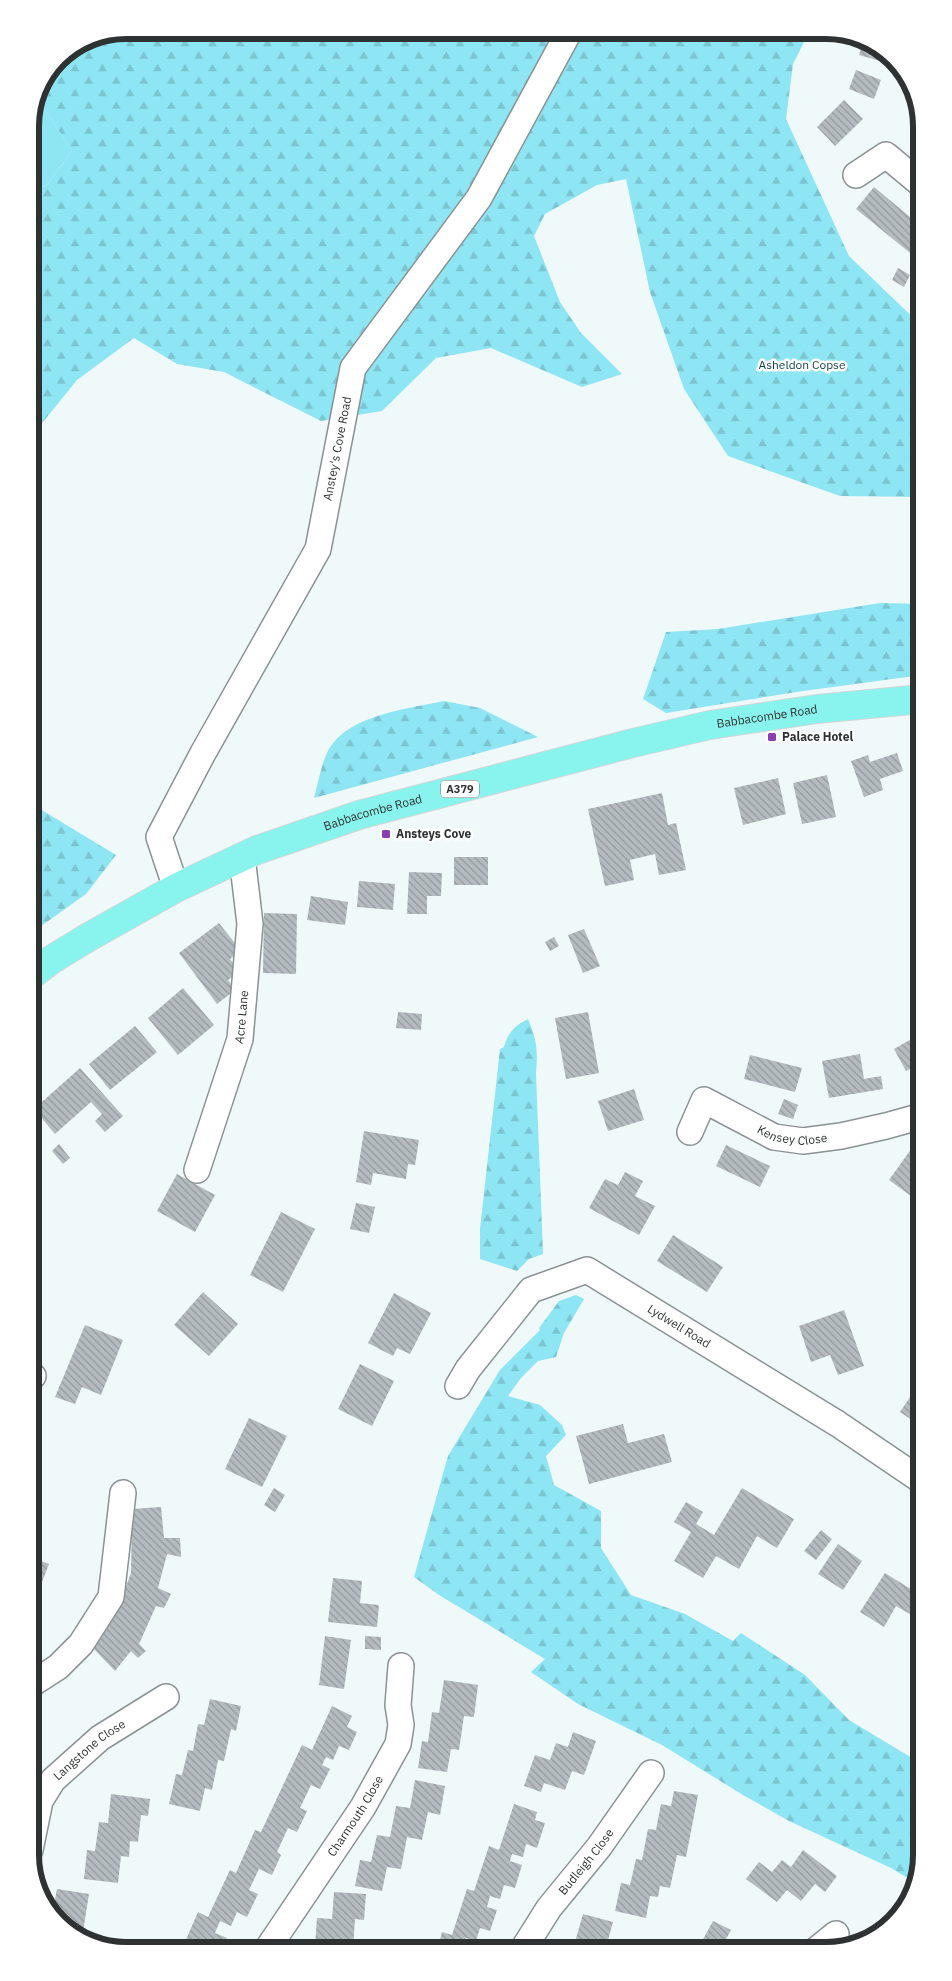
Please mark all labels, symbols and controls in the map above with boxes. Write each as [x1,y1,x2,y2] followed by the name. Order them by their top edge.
[758,357,846,372] park label: Asheldon Copse
[320,395,354,502] street label: Anstey's Cove Road
[715,701,818,731] street label: Babbacombe Road
[782,729,853,744] place label: Palace Hotel
[766,731,778,743] marker: Palace Hotel
[441,781,479,798] road number: A379
[321,791,424,834] street label: Babbacombe Road
[396,826,472,841] place label: Ansteys Cove
[380,828,392,840] marker: Ansteys Cove
[231,989,251,1046] street label: Acre Lane
[755,1121,829,1148] street label: Kensey Close
[645,1301,713,1351] street label: Lydwell Road
[50,1716,128,1783] street label: Langstone Close
[324,1772,386,1859] street label: Charmouth Close
[555,1825,617,1898] street label: Budleigh Close

